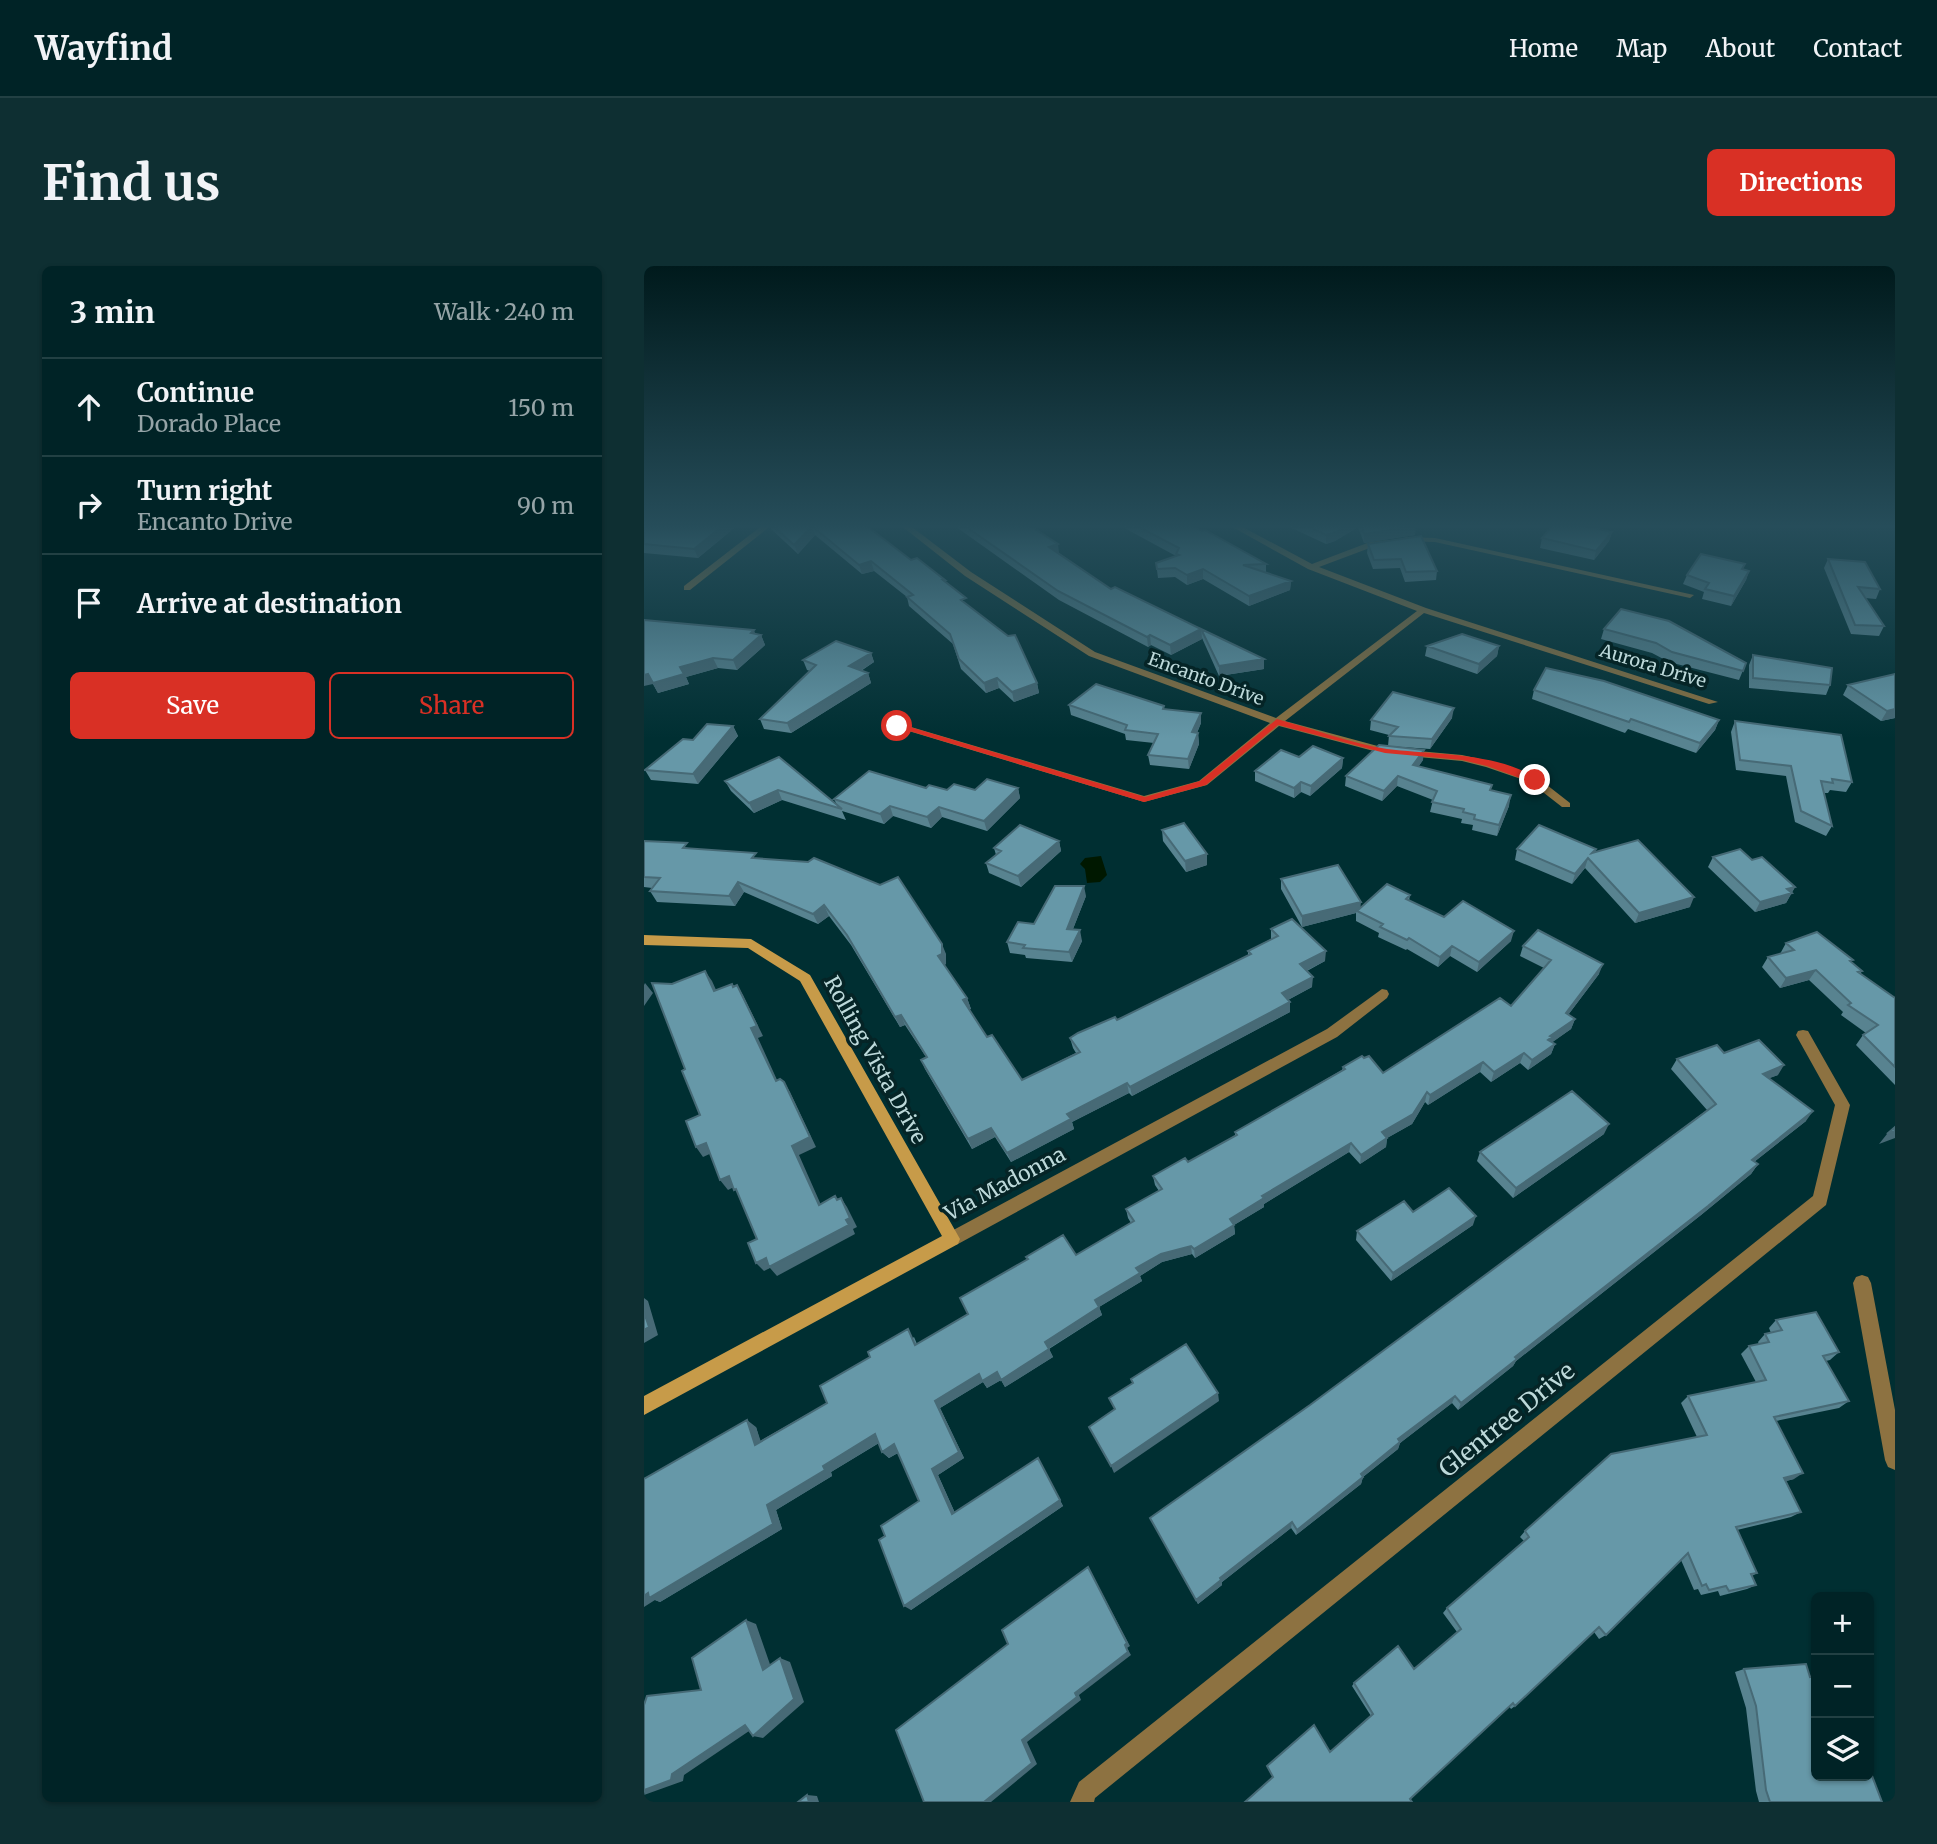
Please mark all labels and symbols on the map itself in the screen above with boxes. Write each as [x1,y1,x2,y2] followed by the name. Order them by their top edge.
[1596,638,1709,693] street label: Aurora Drive
[1145,647,1267,710] street label: Encanto Drive
[881,710,912,741] route start
[1519,764,1550,795] route end
[818,971,933,1148] street label: Rolling Vista Drive
[939,1140,1070,1227] street label: Via Madonna
[1432,1355,1581,1484] street label: Glentree Drive

